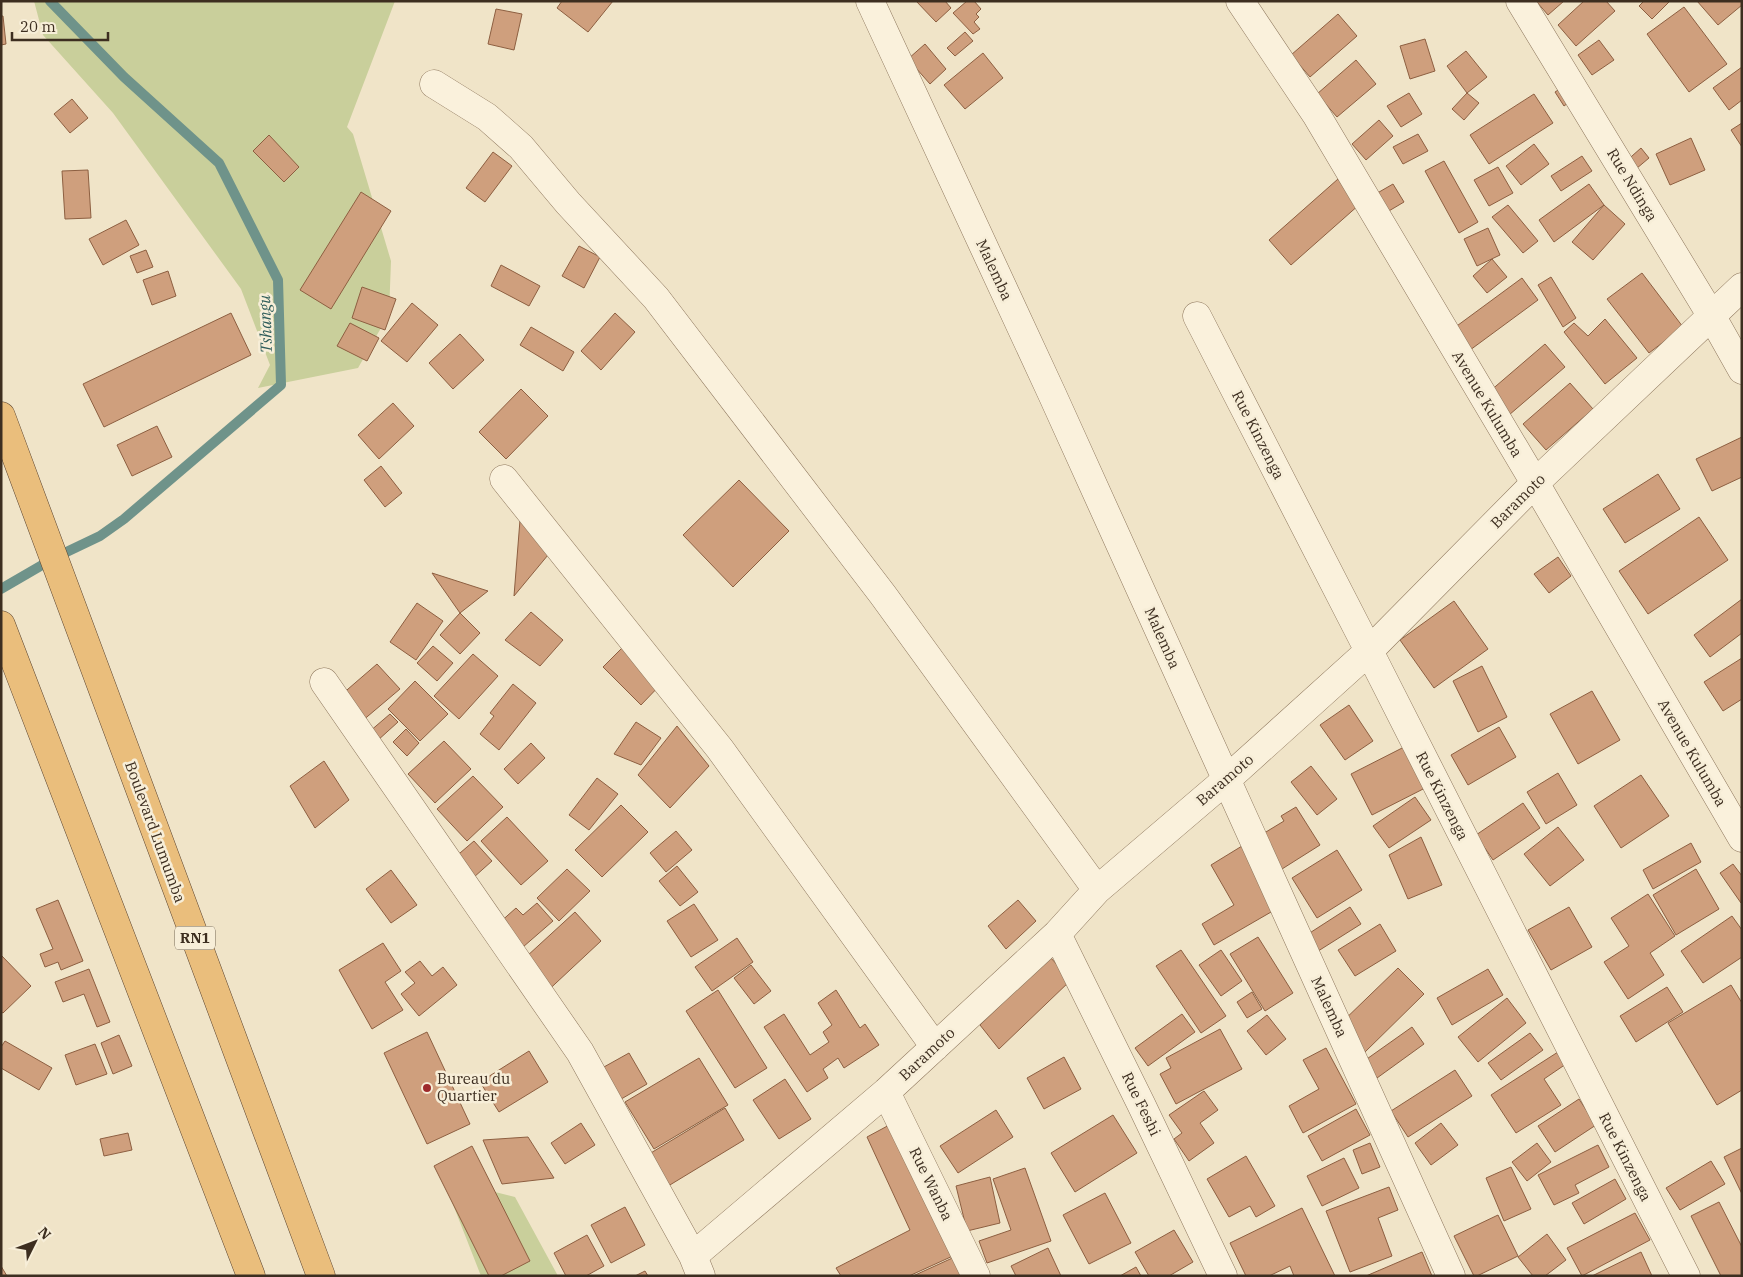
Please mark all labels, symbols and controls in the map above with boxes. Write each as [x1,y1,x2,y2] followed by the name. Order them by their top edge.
[12,10,109,42] scale bar
[20,17,56,36] text: 20 m
[1603,145,1662,225] street label: Rue Ndinga
[972,236,1017,303] street label: Malemba
[254,294,276,354] water label: Tshangu
[1448,347,1527,461] street label: Avenue Kulumba
[1228,387,1289,482] street label: Rue Kinzenga
[1486,469,1549,532] street label: Baramoto
[1140,604,1184,672] street label: Malemba
[1654,696,1731,810] street label: Avenue Kulumba
[1412,748,1473,843] street label: Rue Kinzenga
[1192,750,1257,810] street label: Baramoto
[121,759,190,905] street label: Boulevard Lumumba
[175,926,215,950] road number: RN1
[1307,973,1352,1040] street label: Malemba
[895,1023,959,1084] street label: Baramoto
[437,1069,510,1105] place label: Bureau du Quartier
[1118,1069,1165,1139] street label: Rue Feshi
[421,1082,433,1094] marker: Bureau du Quartier
[1595,1109,1656,1204] street label: Rue Kinzenga
[905,1144,957,1224] street label: Rue Wanba
[10,1217,60,1267] north arrow
[34,1223,55,1243] text: N

